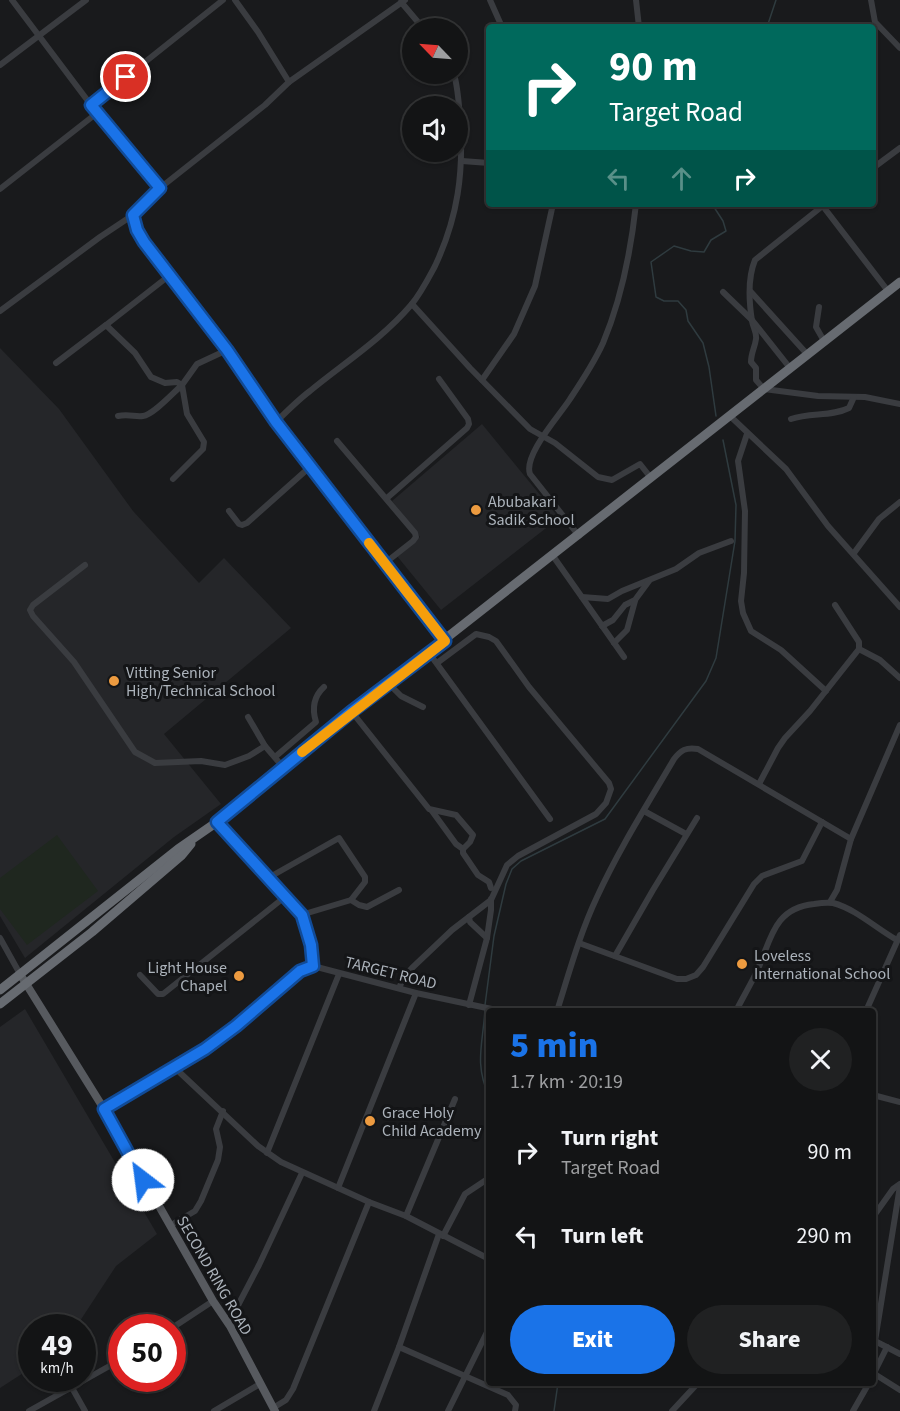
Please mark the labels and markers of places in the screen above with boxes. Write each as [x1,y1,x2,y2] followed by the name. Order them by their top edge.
[100,51,151,102] pin
[488,491,575,531] place label: Abubakari Sadik School
[469,503,483,517] marker: Abubakari Sadik School
[126,662,275,702] place label: Vitting Senior High/Technical School
[107,674,121,688] marker: Vitting Senior High/Technical School
[754,945,890,985] place label: Loveless International School
[147,957,227,997] place label: Light House Chapel
[735,957,749,971] marker: Loveless International School
[232,969,246,983] marker: Light House Chapel
[382,1102,482,1142] place label: Grace Holy Child Academy
[363,1114,377,1128] marker: Grace Holy Child Academy

